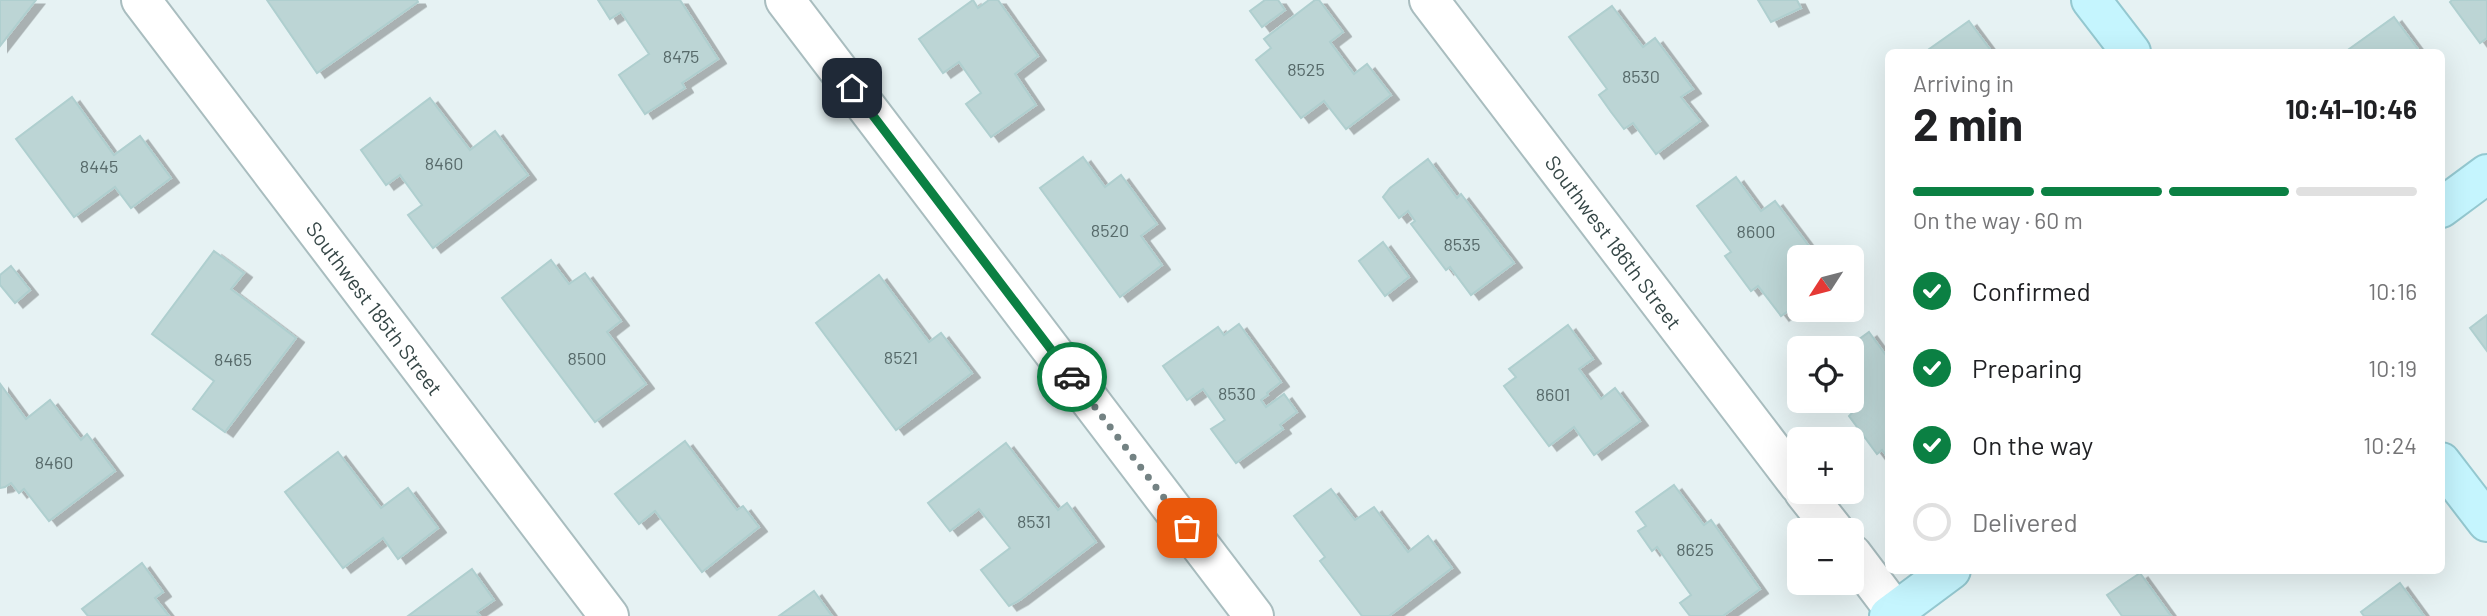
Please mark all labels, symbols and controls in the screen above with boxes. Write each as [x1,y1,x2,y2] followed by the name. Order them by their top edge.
[663,45,699,67] house number: 8475
[822,58,882,118] pin
[1287,58,1325,80] house number: 8525
[1622,65,1660,87] house number: 8530
[833,69,871,107] icon: home
[1913,69,2014,97] text: Arriving in
[2286,93,2417,124] text: 10:41–10:46
[1913,95,2023,150] text: 2 min
[1541,150,1687,334] street label: Southwest 186th Street
[425,152,463,174] house number: 8460
[80,155,118,177] house number: 8445
[1913,206,2083,234] text: On the way · 60 m
[302,216,448,400] street label: Southwest 185th Street
[1091,219,1129,241] house number: 8520
[1737,220,1776,242] house number: 8600
[1443,233,1481,255] house number: 8535
[1787,245,1864,322] north arrow
[1787,245,1864,595] map controls
[1913,272,1951,310] icon: check
[1972,275,2091,306] text: Confirmed
[2368,277,2417,305] text: 10:16
[1787,336,1864,413] button: locate
[1037,342,1107,412] courier
[884,346,918,368] house number: 8521
[568,347,606,369] house number: 8500
[214,348,252,370] house number: 8465
[1913,349,1951,387] icon: check
[1972,352,2082,383] text: Preparing
[2368,354,2417,382] text: 10:19
[1053,358,1091,396] icon: car
[1218,382,1256,404] house number: 8530
[1536,383,1570,405] house number: 8601
[1913,426,1951,464] icon: check
[1787,427,1864,504] button: +
[1972,429,2093,460] text: On the way
[2363,431,2417,459] text: 10:24
[35,451,73,473] house number: 8460
[1157,498,1217,558] pin
[1972,506,2078,537] text: Delivered
[1168,509,1206,547] icon: bag
[1017,510,1051,532] house number: 8531
[1787,518,1864,595] button: −
[1676,538,1714,560] house number: 8625

